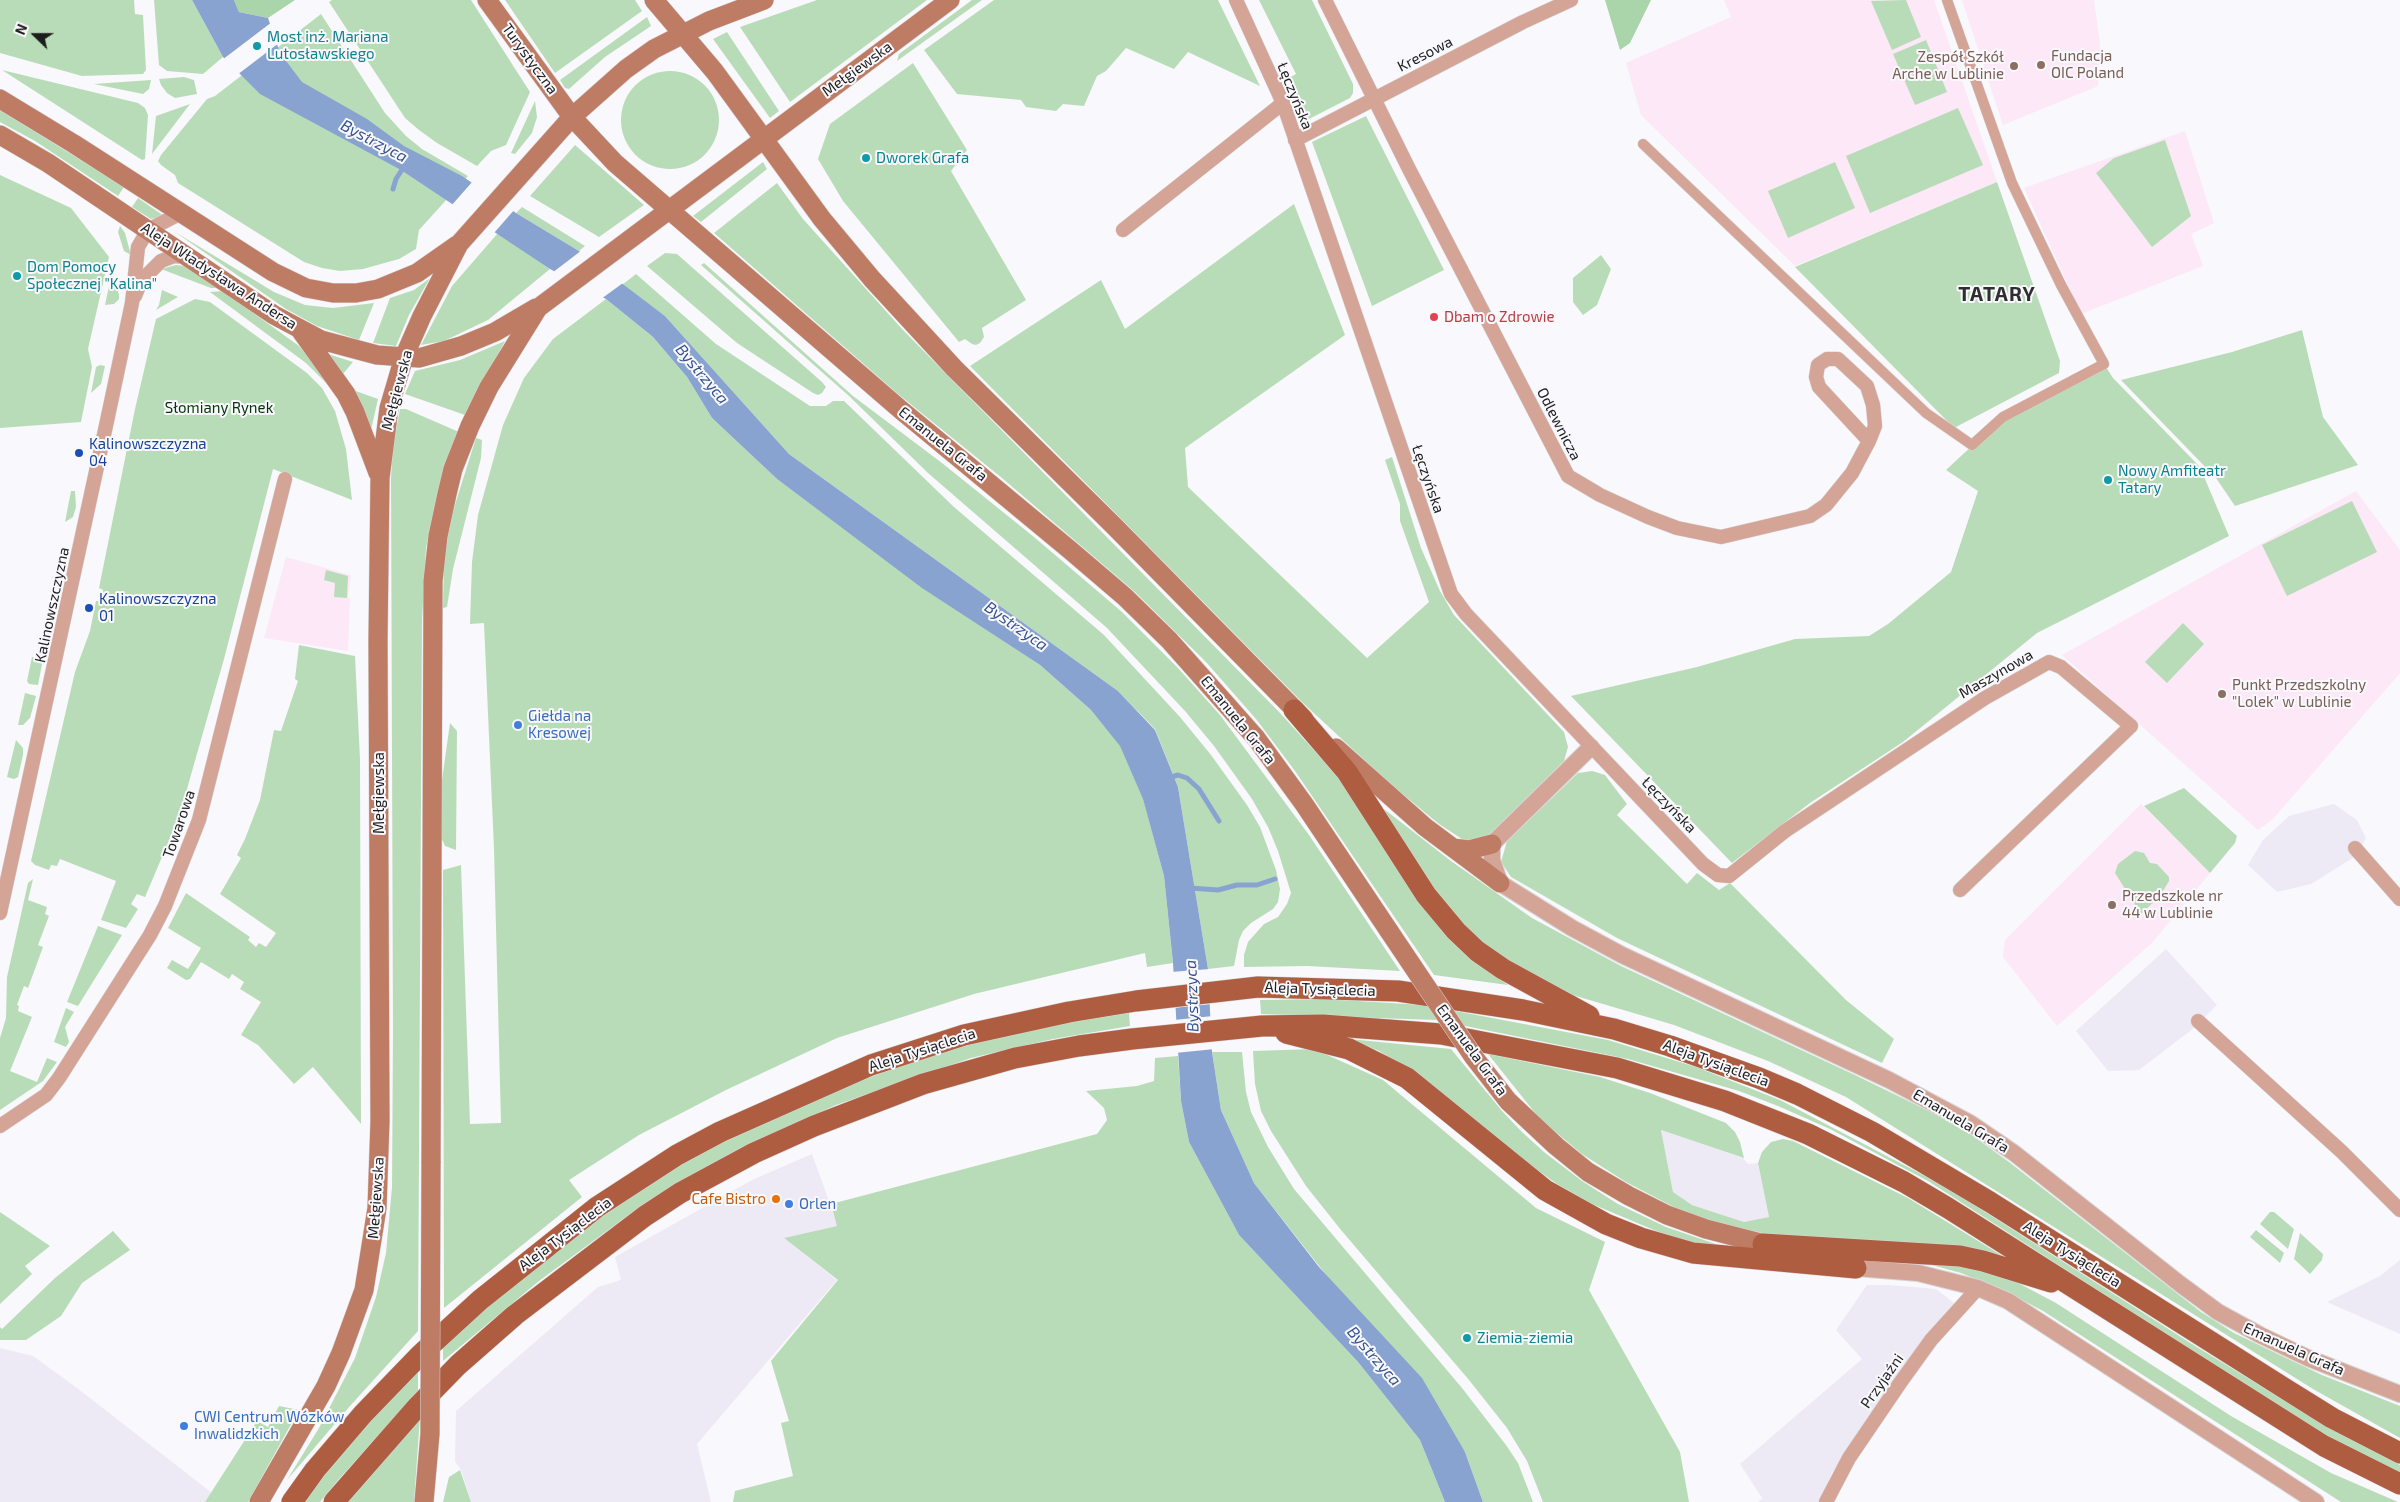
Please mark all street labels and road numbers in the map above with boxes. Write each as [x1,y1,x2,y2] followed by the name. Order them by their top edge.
[498,20,562,98] street label: Turystyczna
[1394,33,1456,75] street label: Kresowa
[818,38,896,100] street label: Mełgiewska
[1273,60,1317,132] street label: Łęczyńska
[138,219,300,333] street label: Aleja Władysława Andersa
[378,348,416,432] street label: Mełgiewska
[1533,385,1585,463] street label: Odlewnicza
[895,403,991,485] street label: Emanuela Grafa
[1408,443,1448,515] street label: Łęczyńska
[31,546,73,664] street label: Kalinowszczyzna
[1956,646,2036,702] street label: Maszynowa
[1197,672,1279,768] street label: Emanuela Grafa
[370,752,388,834] street label: Mełgiewska
[1638,773,1700,837] street label: Łęczyńska
[159,788,199,860] street label: Towarowa
[1264,978,1376,1000] street label: Aleja Tysiąclecia
[1433,1001,1511,1099] street label: Emanuela Grafa
[866,1024,978,1076] street label: Aleja Tysiąclecia
[1661,1035,1771,1091] street label: Aleja Tysiąclecia
[1910,1085,2012,1157] street label: Emanuela Grafa
[364,1156,388,1240] street label: Mełgiewska
[515,1193,615,1275] street label: Aleja Tysiąclecia
[2020,1217,2124,1291] street label: Aleja Tysiąclecia
[2241,1319,2347,1379] street label: Emanuela Grafa
[1857,1350,1907,1412] street label: Przyjaźni

